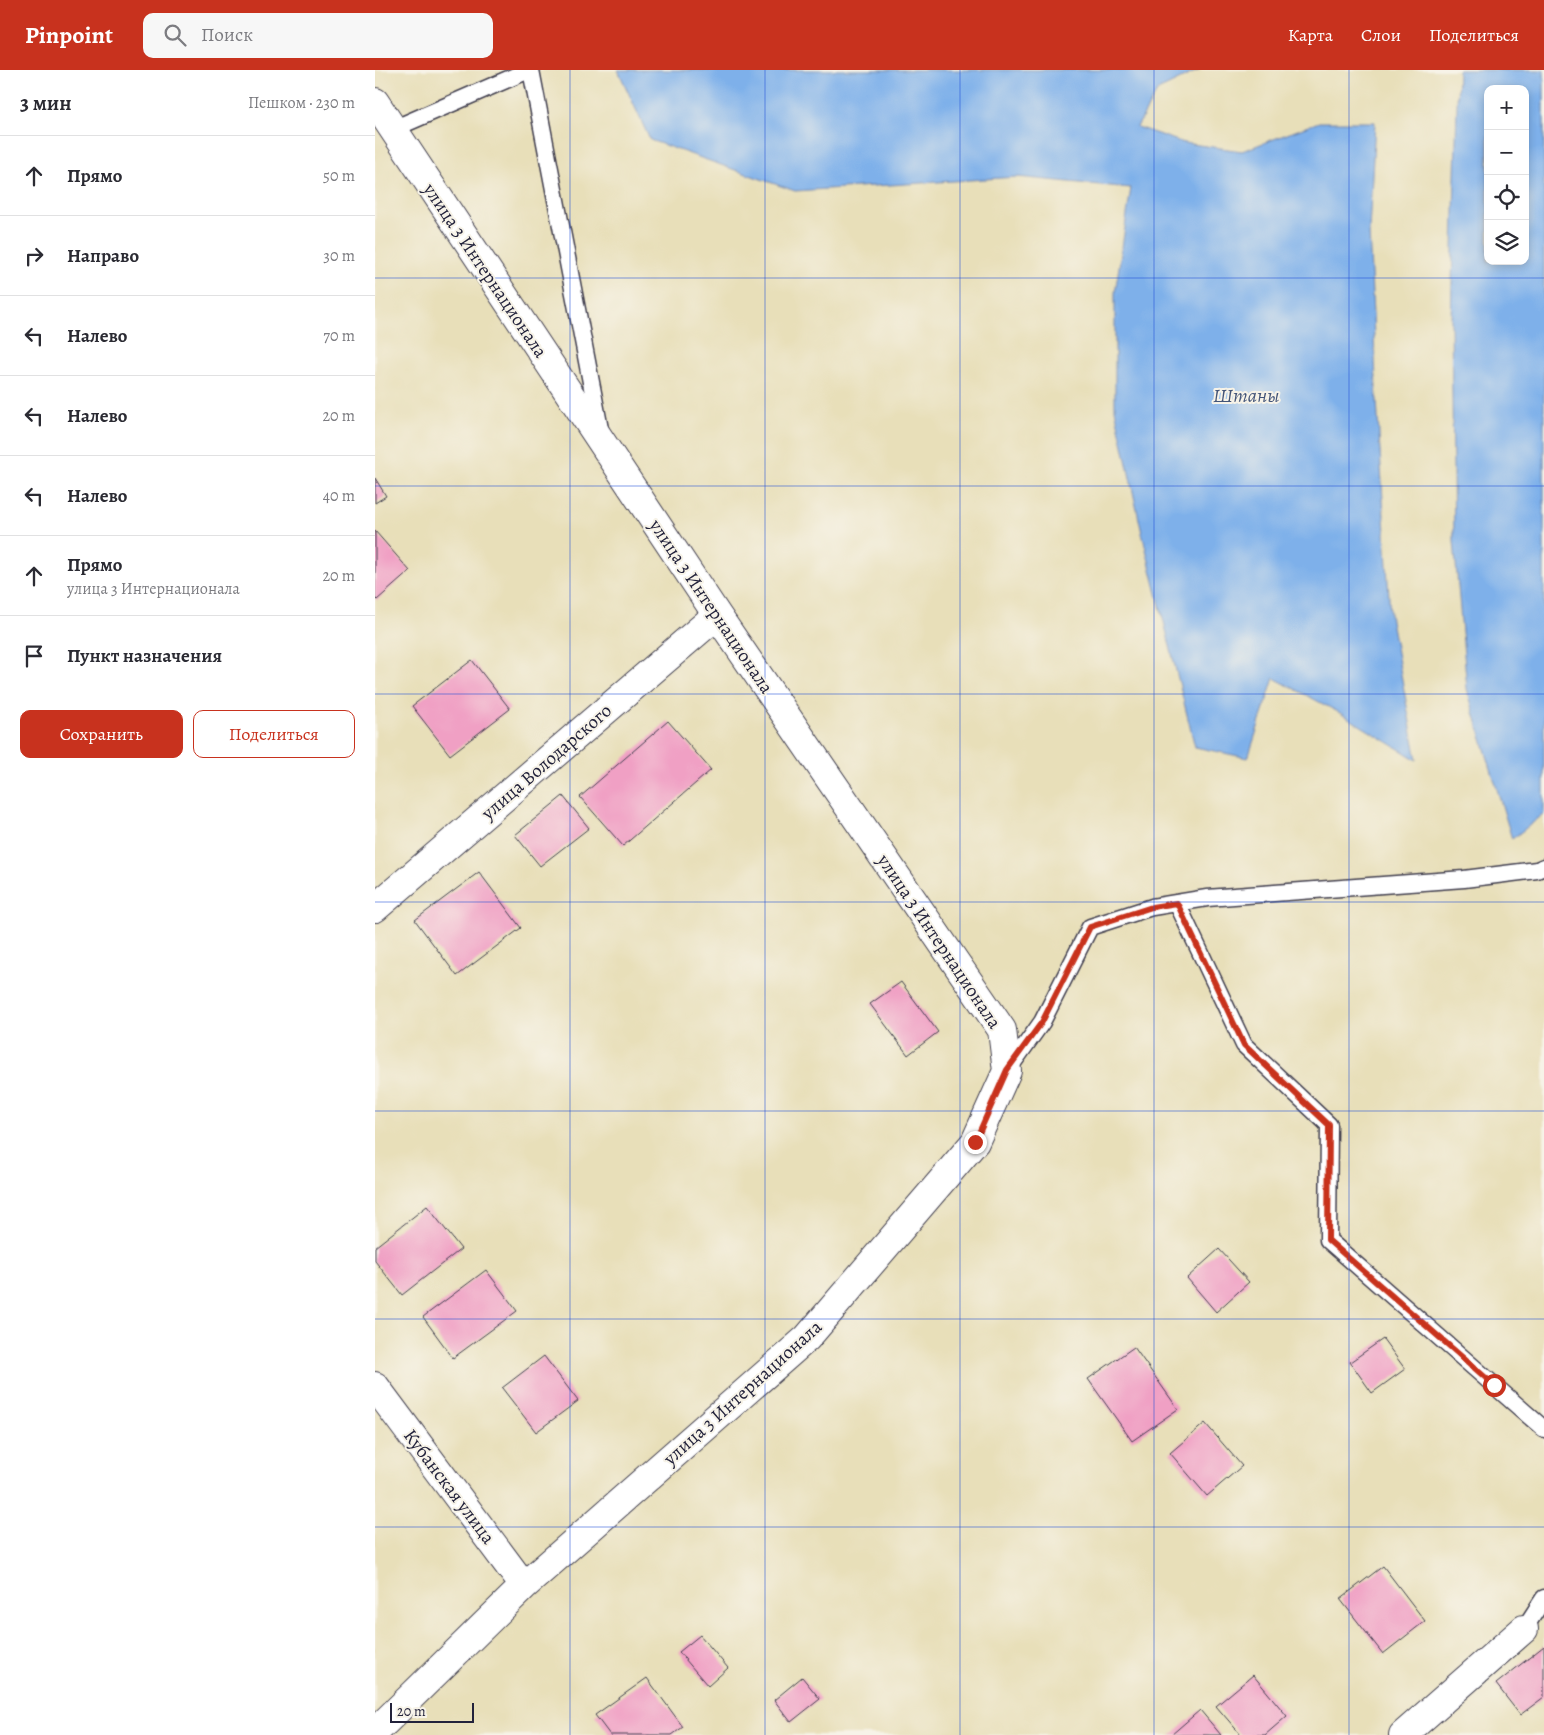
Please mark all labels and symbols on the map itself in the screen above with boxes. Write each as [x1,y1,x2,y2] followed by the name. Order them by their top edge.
[416,177,553,363] street label: улица 3 Интернационала
[1213,382,1279,409] water label: Штаны
[642,513,779,699] street label: улица 3 Интернационала
[475,698,617,826] street label: улица Володарского
[870,848,1007,1034] street label: улица 3 Интернационала
[964,1131,987,1154] route end
[657,1314,828,1472] street label: улица 3 Интернационала
[1483,1374,1506,1397] route start
[397,1424,501,1550] street label: Кубанская улица
[390,1700,474,1723] scale bar

